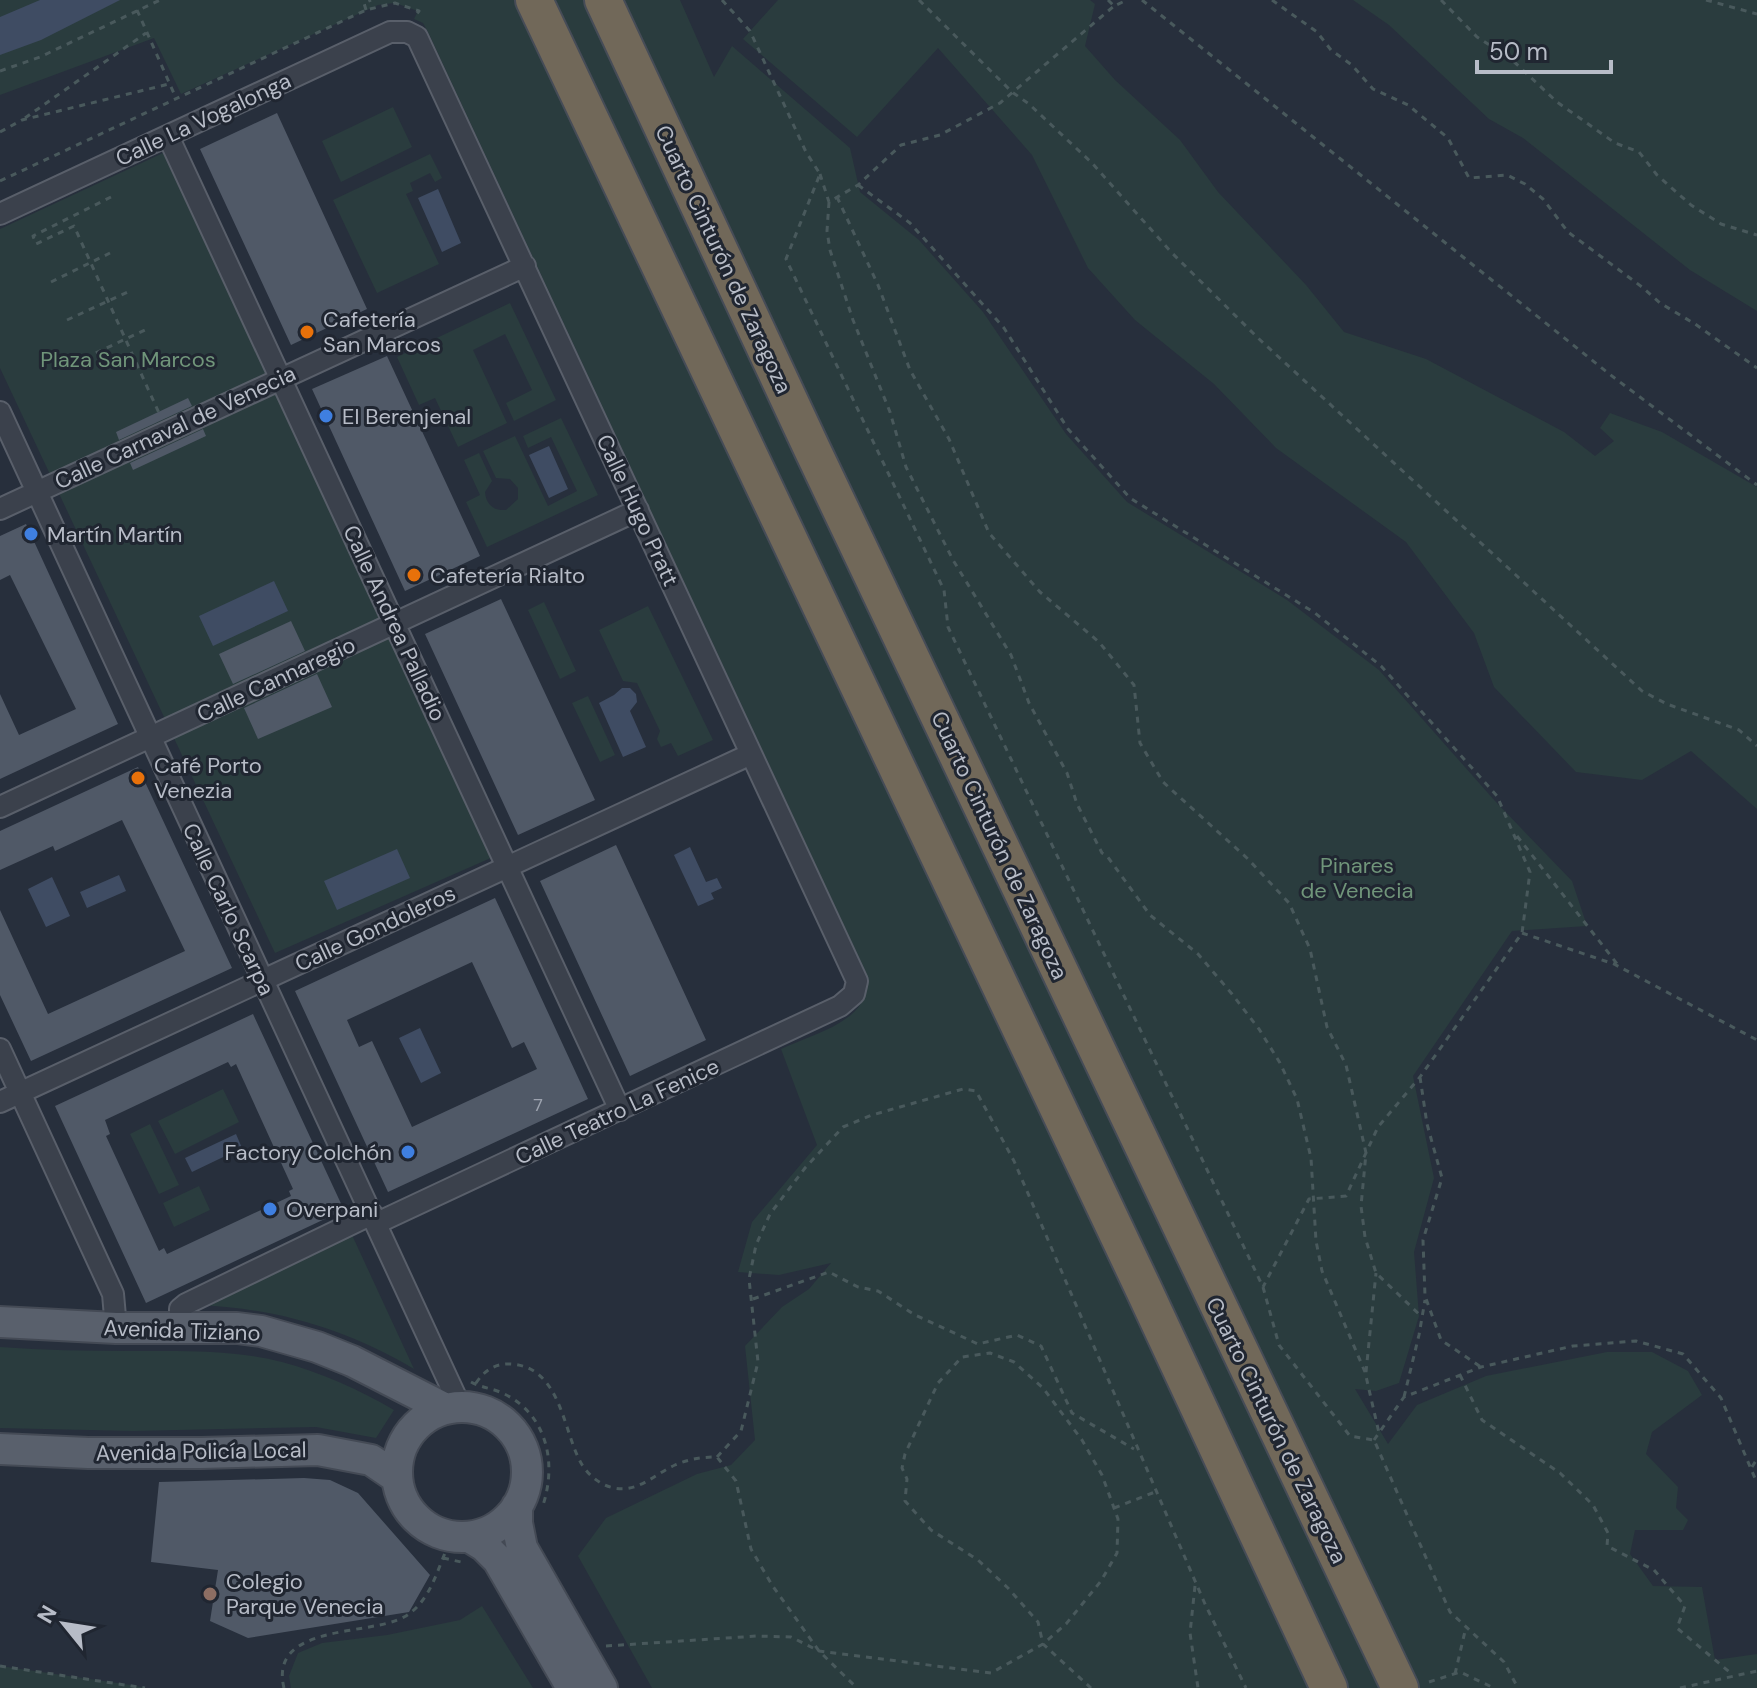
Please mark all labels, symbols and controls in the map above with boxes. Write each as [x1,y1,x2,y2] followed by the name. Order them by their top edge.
[1477,24,1611,74] scale bar
[1489,36,1548,67] text: 50 m
[111,66,296,173] street label: Calle La Vogalonga
[649,120,799,398] street label: Cuarto Cinturón de Zaragoza
[323,305,441,359] place label: Cafetería San Marcos
[298,323,316,341] marker: Cafetería San Marcos
[40,345,216,374] park label: Plaza San Marcos
[50,359,300,496] street label: Calle Carnaval de Venecia
[342,402,471,431] place label: El Berenjenal
[317,407,335,425] marker: El Berenjenal
[590,430,685,591] street label: Calle Hugo Pratt
[47,520,182,549] place label: Martín Martín
[336,521,453,726] street label: Calle Andrea Palladio
[22,525,40,543] marker: Martín Martín
[430,561,585,590] place label: Cafetería Rialto
[405,566,423,584] marker: Cafetería Rialto
[192,630,360,729] street label: Calle Cannaregio
[925,706,1075,984] street label: Cuarto Cinturón de Zaragoza
[154,751,262,805] place label: Café Porto Venezia
[129,769,147,787] marker: Café Porto Venezia
[176,818,281,1000] street label: Calle Carlo Scarpa
[1301,851,1413,905] park label: Pinares de Venecia
[290,878,460,978] street label: Calle Gondoleros
[511,1051,724,1171] street label: Calle Teatro La Fenice
[533,1093,543,1117] house number: 7
[225,1138,392,1167] place label: Factory Colchón
[399,1143,417,1161] marker: Factory Colchón
[286,1195,378,1224] place label: Overpani
[261,1200,279,1218] marker: Overpani
[1199,1292,1354,1568] street label: Cuarto Cinturón de Zaragoza
[103,1313,261,1348] street label: Avenida Tiziano
[95,1435,307,1468] street label: Avenida Policía Local
[226,1567,383,1621] place label: Colegio Parque Venecia
[24,1584,104,1664] north arrow
[201,1585,219,1603] marker: Colegio Parque Venecia
[31,1600,64,1628] text: N

